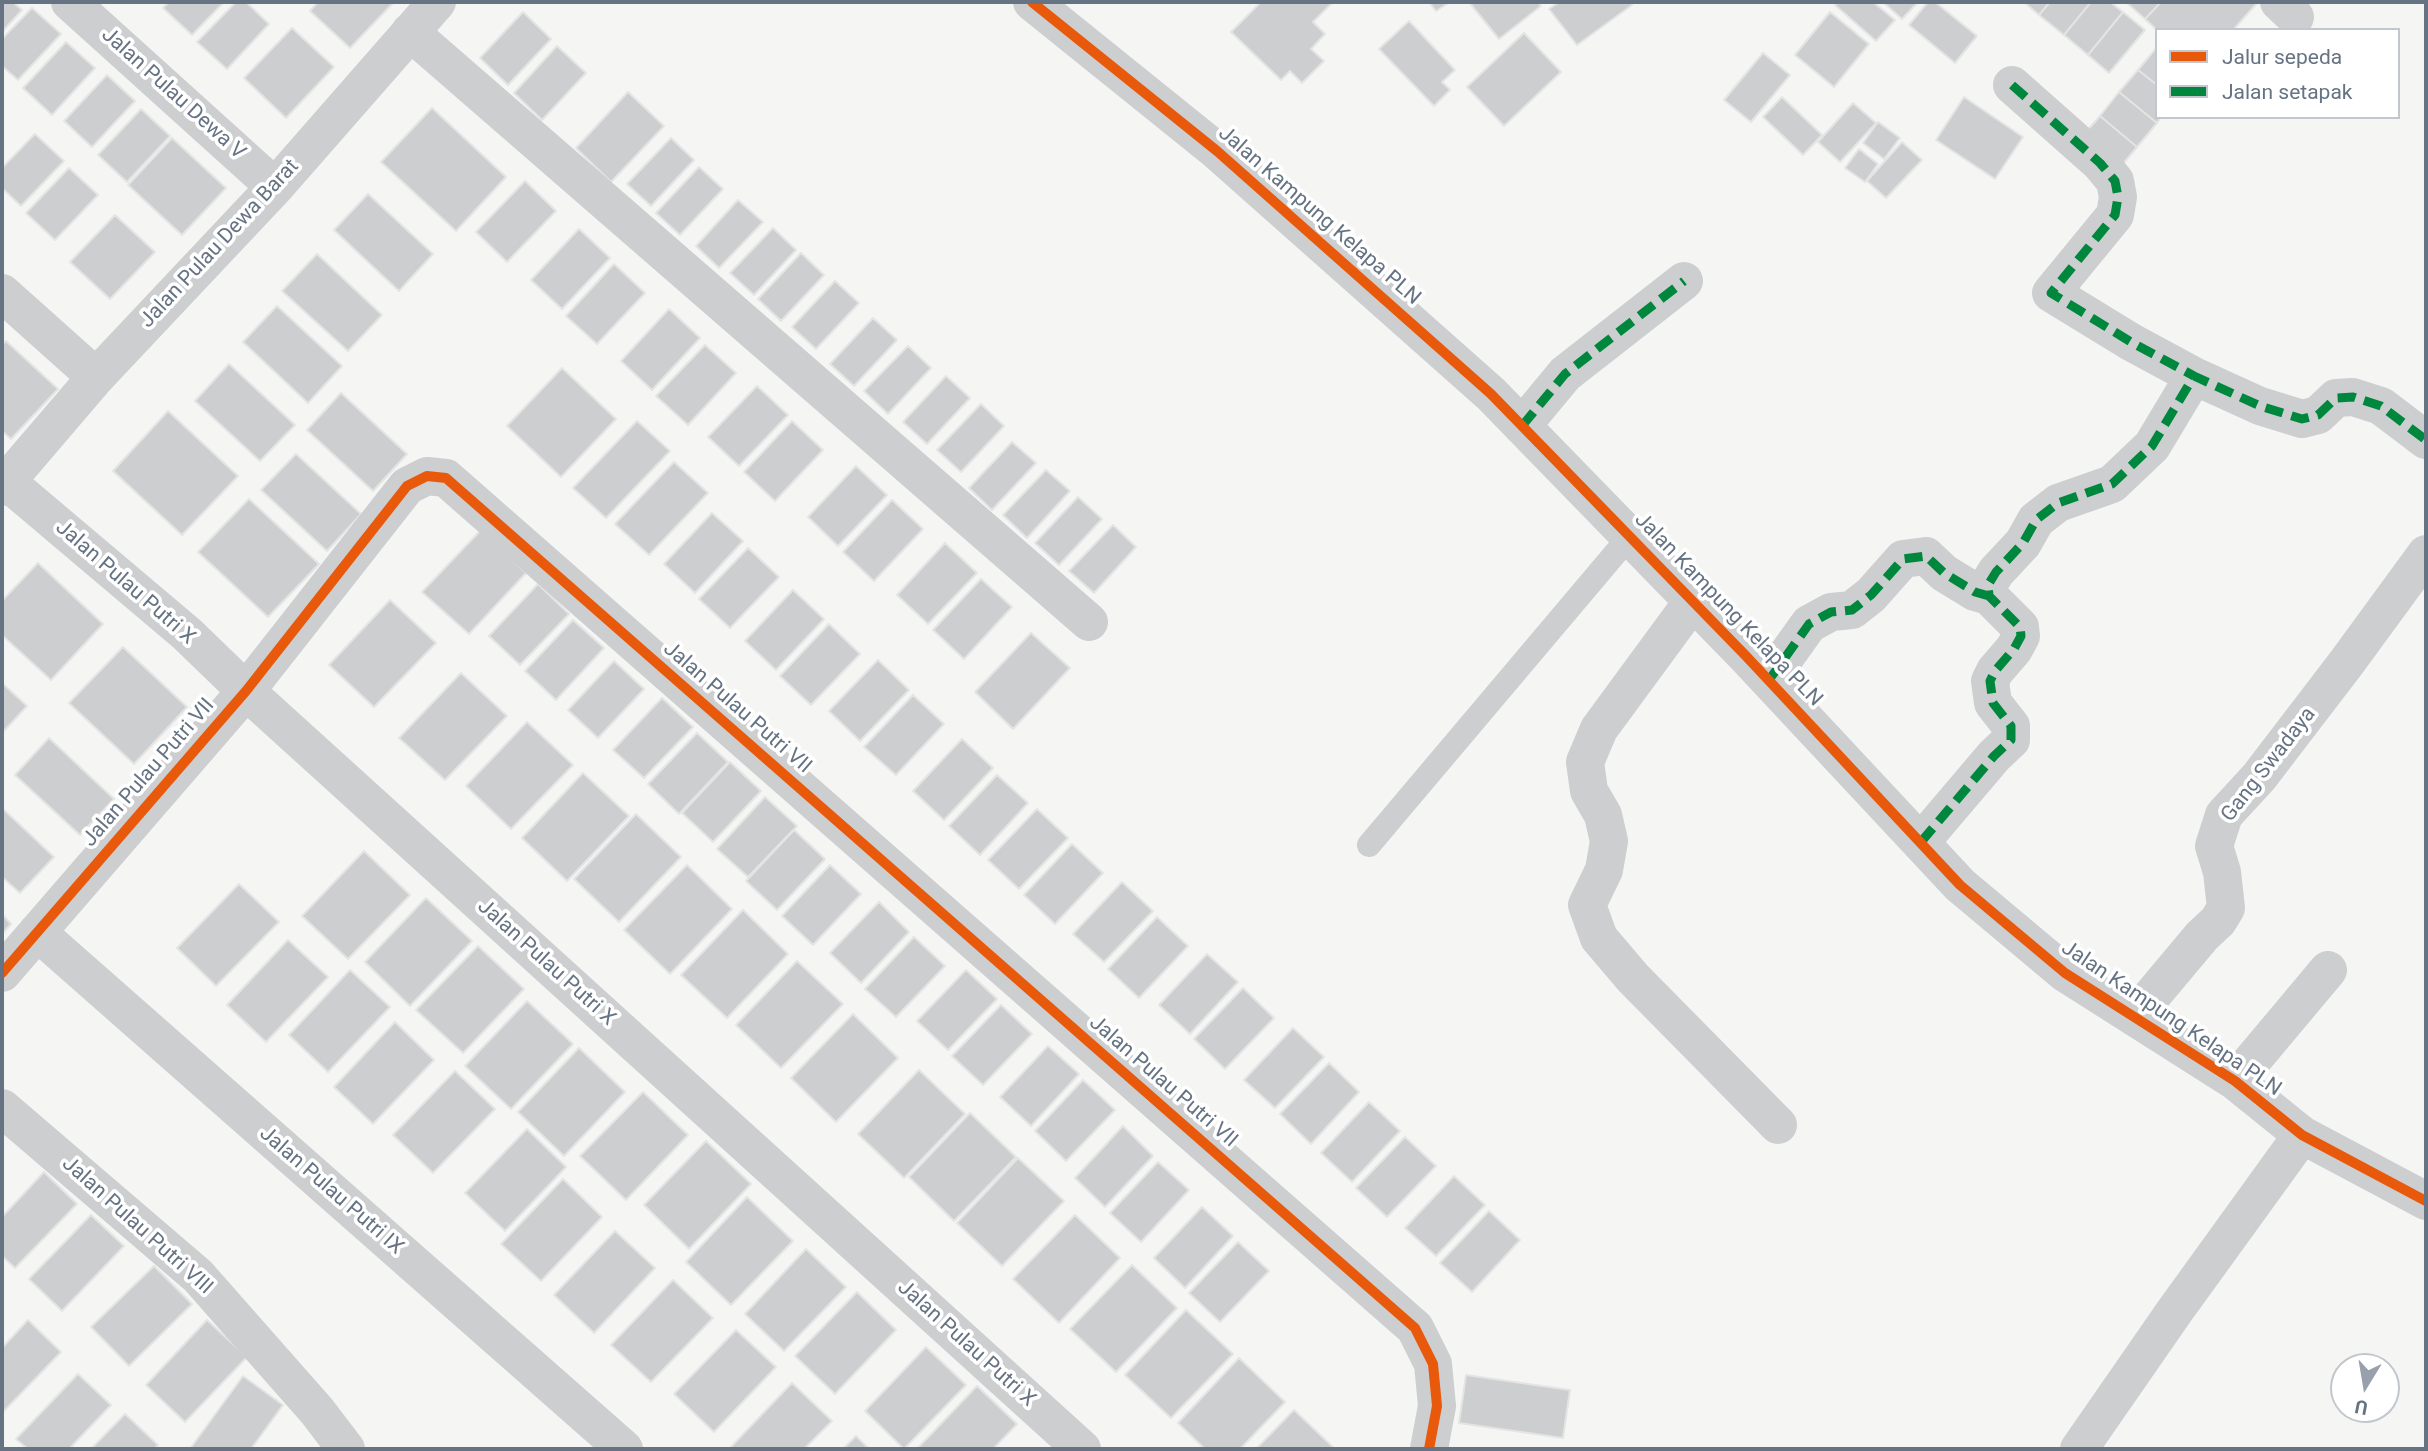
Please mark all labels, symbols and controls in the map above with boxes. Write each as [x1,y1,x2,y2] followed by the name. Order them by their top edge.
[96,23,250,165] street label: Jalan Pulau Dewa V
[2155,28,2400,119] legend
[2222,45,2342,69] text: Jalur sepeda
[2222,80,2352,104] text: Jalan setapak
[1213,121,1425,311] street label: Jalan Kampung Kelapa PLN
[135,154,305,334] street label: Jalan Pulau Dewa Barat
[1629,508,1827,712] street label: Jalan Kampung Kelapa PLN
[50,516,200,650] street label: Jalan Pulau Putri X
[658,637,816,779] street label: Jalan Pulau Putri VII
[78,694,220,852] street label: Jalan Pulau Putri VII
[2216,703,2322,827] street label: Gang Swadaya
[472,894,620,1032] street label: Jalan Pulau Putri X
[2056,936,2286,1102] street label: Jalan Kampung Kelapa PLN
[1084,1011,1242,1153] street label: Jalan Pulau Putri VII
[254,1122,408,1260] street label: Jalan Pulau Putri IX
[56,1152,218,1300] street label: Jalan Pulau Putri VIII
[892,1275,1040,1413] street label: Jalan Pulau Putri X
[2330,1353,2400,1423] north arrow
[2353,1395,2370,1420] text: U

